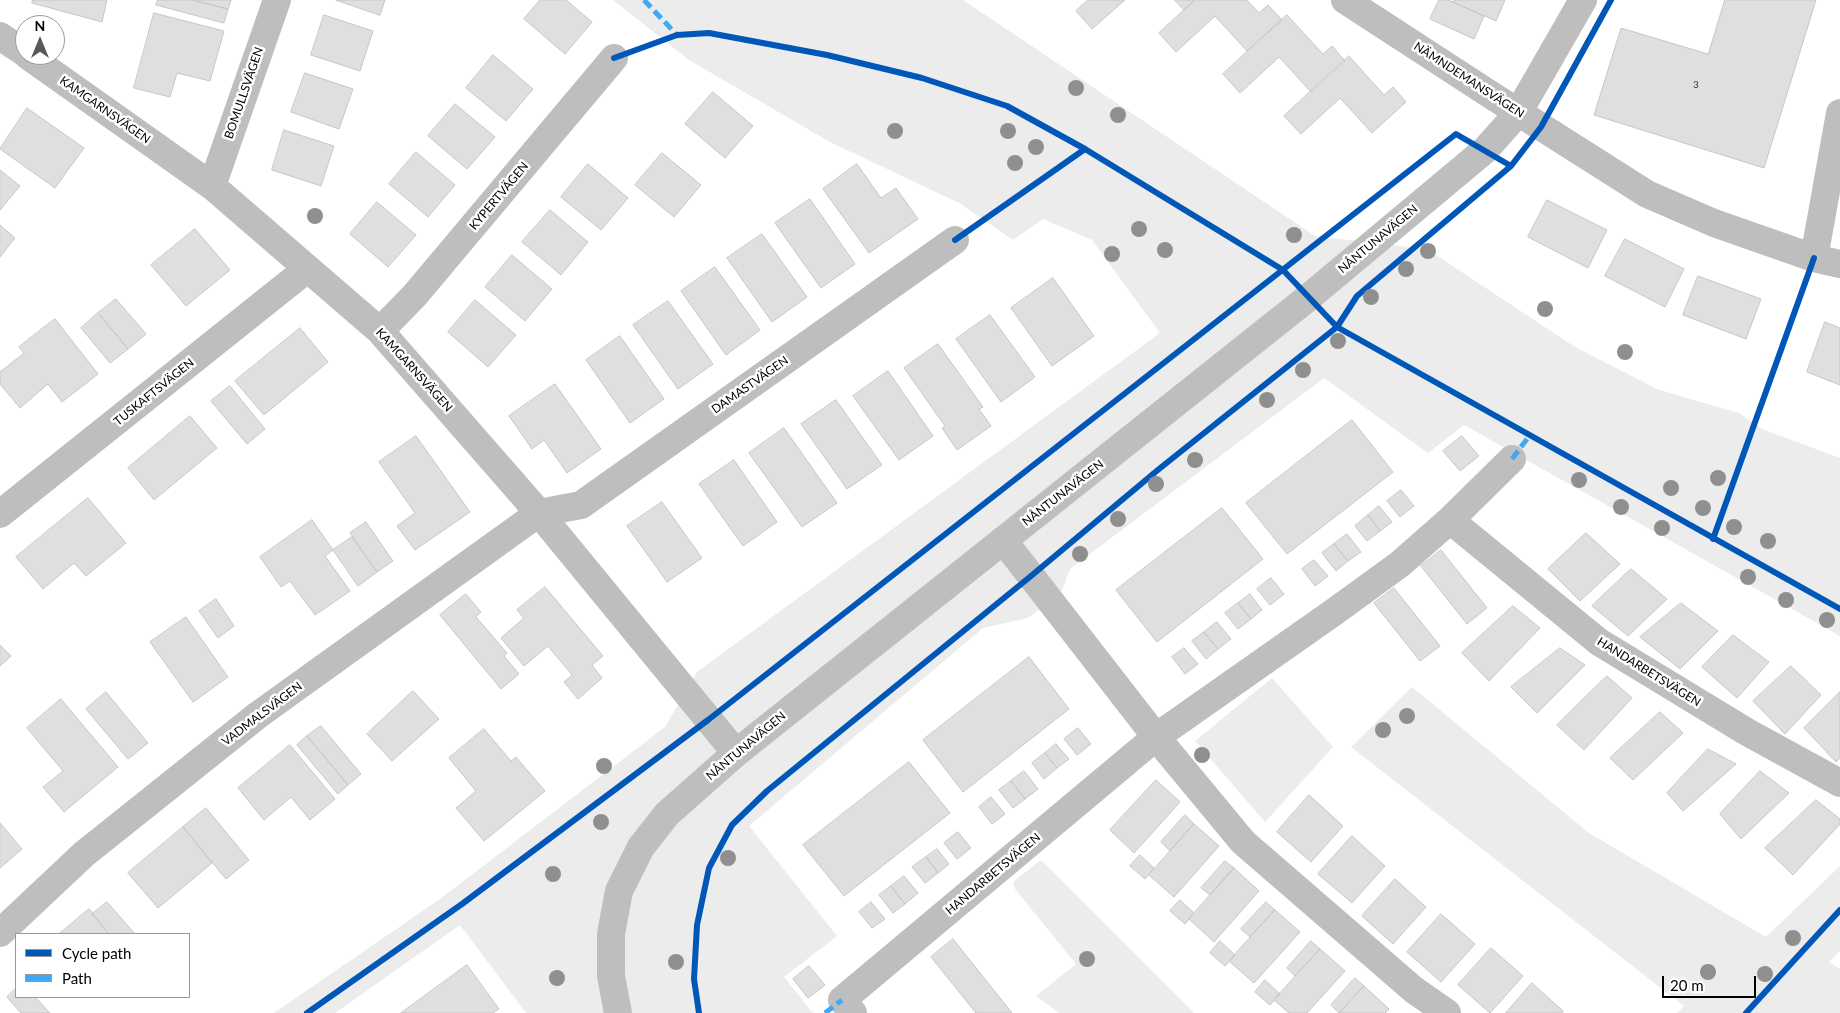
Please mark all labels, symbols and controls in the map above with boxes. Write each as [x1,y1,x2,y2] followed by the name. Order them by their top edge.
[15,15,65,65] north arrow
[35,17,45,34] text: N
[1411,39,1527,121] street label: NÄMNDEMANSVÄGEN
[222,45,266,141] street label: BOMULLSVÄGEN
[57,73,153,147] street label: KAMGARNSVÄGEN
[1693,79,1699,91] house number: 3
[466,159,532,233] street label: KYPERTVÄGEN
[1335,202,1421,276] street label: NÅNTUNAVÄGEN
[373,325,455,415] street label: KAMGARNSVÄGEN
[709,353,791,417] street label: DAMASTVÄGEN
[111,355,197,429] street label: TUSKAFTSVÄGEN
[1019,457,1107,529] street label: NÅNTUNAVÄGEN
[1595,634,1703,710] street label: HANDARBETSVÄGEN
[219,679,305,749] street label: VADMALSVÄGEN
[703,709,789,783] street label: NÅNTUNAVÄGEN
[943,830,1043,918] street label: HANDARBETSVÄGEN
[15,933,190,998] legend
[62,944,131,962] text: Cycle path
[1665,966,1759,998] scale bar
[62,969,92,987] text: Path
[1670,976,1704,994] text: 20 m

